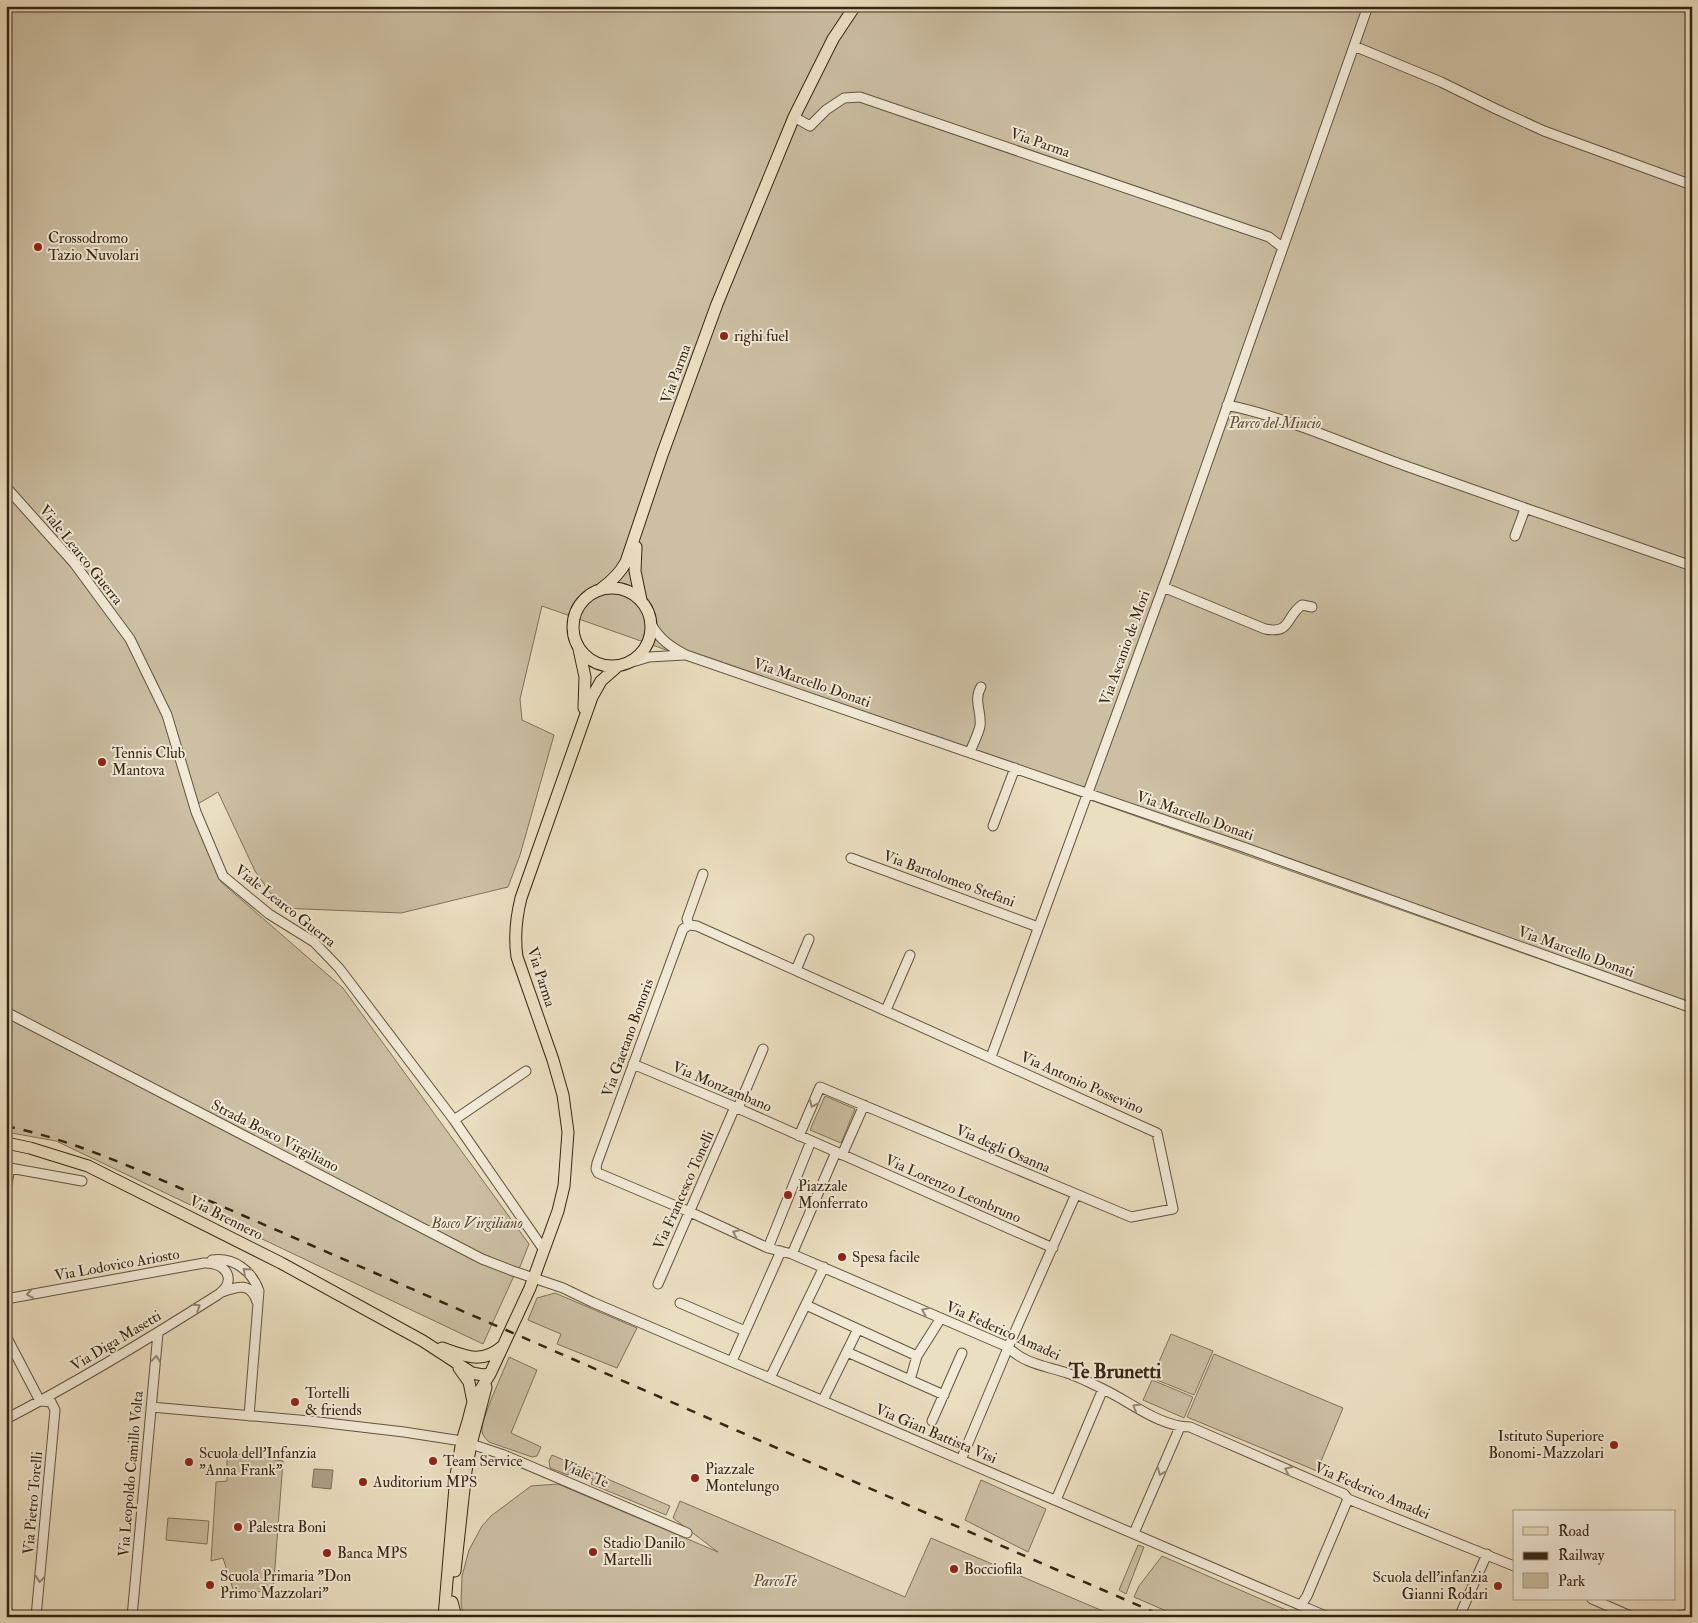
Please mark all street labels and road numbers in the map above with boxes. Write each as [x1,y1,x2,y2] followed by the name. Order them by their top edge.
[1008,124,1073,162] street label: Via Parma
[656,341,696,406] street label: Via Parma
[35,501,128,609] street label: Viale Learco Guerra
[1095,588,1155,708] street label: Via Ascanio de Mori
[751,654,873,712] street label: Via Marcello Donati
[1134,787,1256,845] street label: Via Marcello Donati
[881,846,1018,912] street label: Via Bartolomeo Stefani
[231,861,340,952] street label: Viale Learco Guerra
[1515,922,1637,982] street label: Via Marcello Donati
[522,945,560,1010] street label: Via Parma
[598,976,658,1100] street label: Via Gaetano Bonoris
[1018,1047,1146,1119] street label: Via Antonio Possevino
[669,1057,775,1117] street label: Via Monzambano
[208,1096,342,1176] street label: Strada Bosco Virgiliano
[953,1121,1054,1178] street label: Via degli Osanna
[649,1128,719,1252] street label: Via Francesco Tonelli
[882,1150,1024,1228] street label: Via Lorenzo Leonbruno
[186,1191,266,1245] street label: Via Brennero
[53,1245,181,1285] street label: Via Lodovico Ariosto
[943,1297,1063,1365] street label: Via Federico Amadei
[67,1306,165,1376] street label: Via Diga Masetti
[114,1389,149,1558] street label: Via Leopoldo Camillo Volta
[872,1400,1000,1468] street label: Via Gian Battista Visi
[19,1451,47,1555] street label: Via Pietro Torelli
[559,1456,611,1492] street label: Viale Te
[1311,1458,1433,1524] street label: Via Federico Amadei

